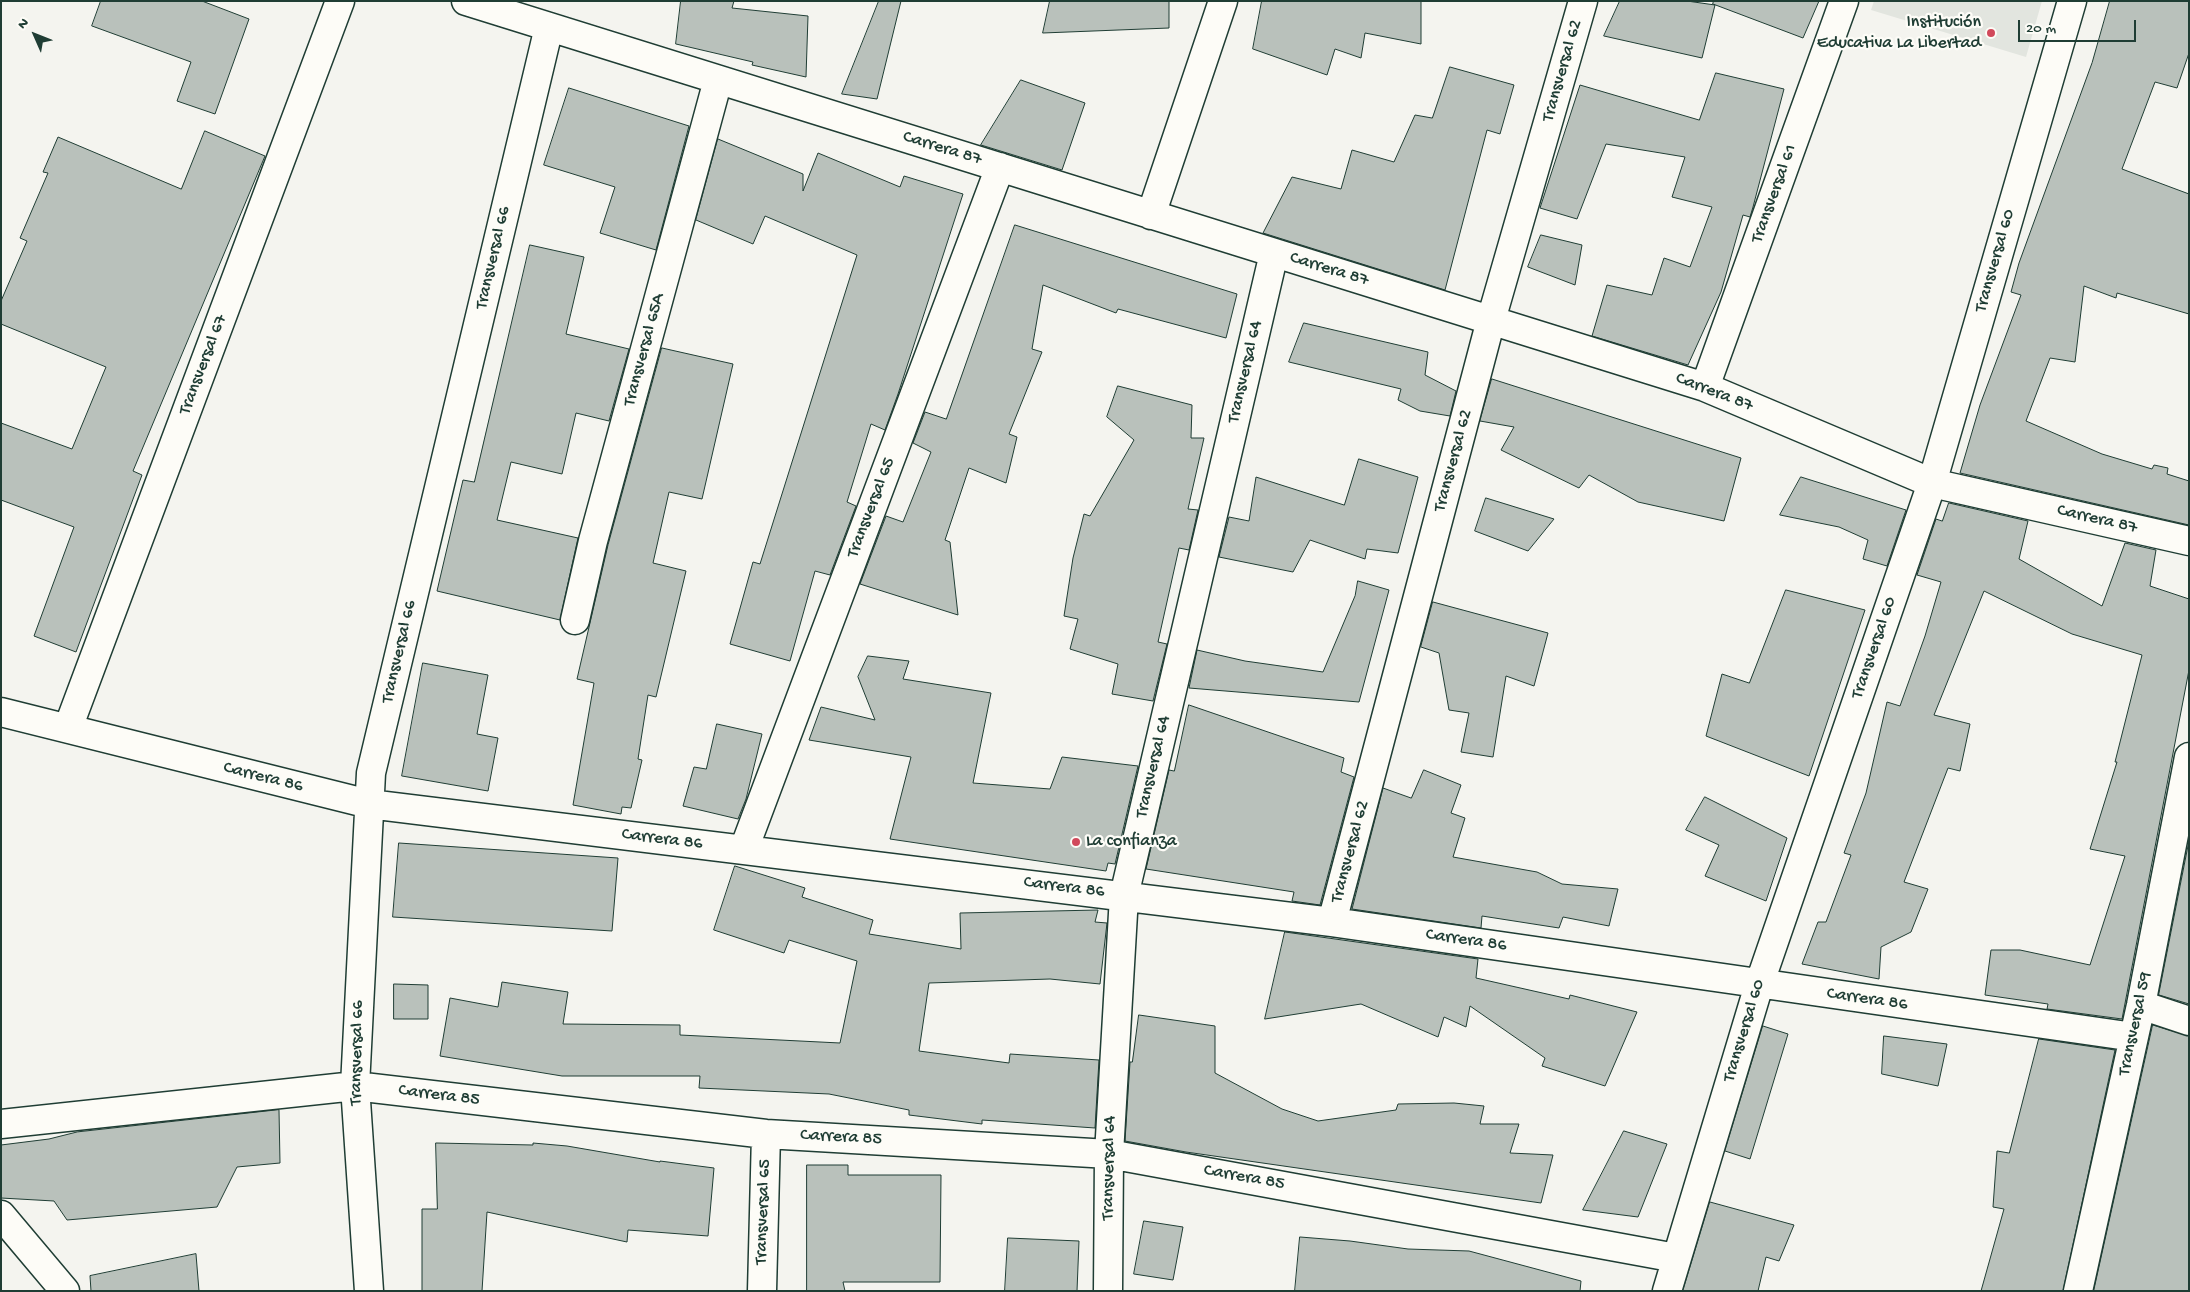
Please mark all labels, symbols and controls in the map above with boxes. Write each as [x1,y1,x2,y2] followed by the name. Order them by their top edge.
[10,10,60,60] north arrow
[2020,10,2138,42] scale bar
[1817,12,1981,54] place label: Institución Educativa La Libertad
[15,15,33,33] text: N
[1538,18,1588,124] street label: Transversal 62
[2026,20,2056,38] text: 20 m
[1985,27,1997,39] marker: Institución Educativa La Libertad
[900,127,984,171] street label: Carrera 87
[1747,142,1803,246] street label: Transversal 61
[472,204,516,312] street label: Transversal 66
[1971,207,2021,315] street label: Transversal 60
[1287,248,1371,292] street label: Carrera 87
[620,291,670,409] street label: Transversal 65A
[175,312,233,418] street label: Transversal 67
[1224,319,1268,425] street label: Transversal 64
[1672,368,1756,418] street label: Carrera 87
[1430,408,1478,514] street label: Transversal 62
[843,455,901,561] street label: Transversal 65
[2055,500,2139,540] street label: Carrera 87
[1847,594,1903,702] street label: Transversal 60
[378,598,422,706] street label: Transversal 66
[1132,714,1176,820] street label: Transversal 64
[221,758,305,798] street label: Carrera 86
[1327,799,1375,905] street label: Transversal 62
[620,824,704,856] street label: Carrera 86
[1086,831,1177,853] place label: La confianza
[1070,836,1082,848] marker: La confianza
[1022,872,1106,904] street label: Carrera 86
[1424,925,1508,957] street label: Carrera 86
[2114,970,2158,1078] street label: Transversal 59
[1719,977,1771,1085] street label: Transversal 60
[1825,984,1909,1016] street label: Carrera 86
[346,1000,370,1106] street label: Transversal 66
[397,1080,481,1112] street label: Carrera 85
[1098,1116,1122,1220] street label: Transversal 64
[800,1125,882,1151] street label: Carrera 85
[751,1159,777,1265] street label: Transversal 65
[1202,1160,1286,1196] street label: Carrera 85

